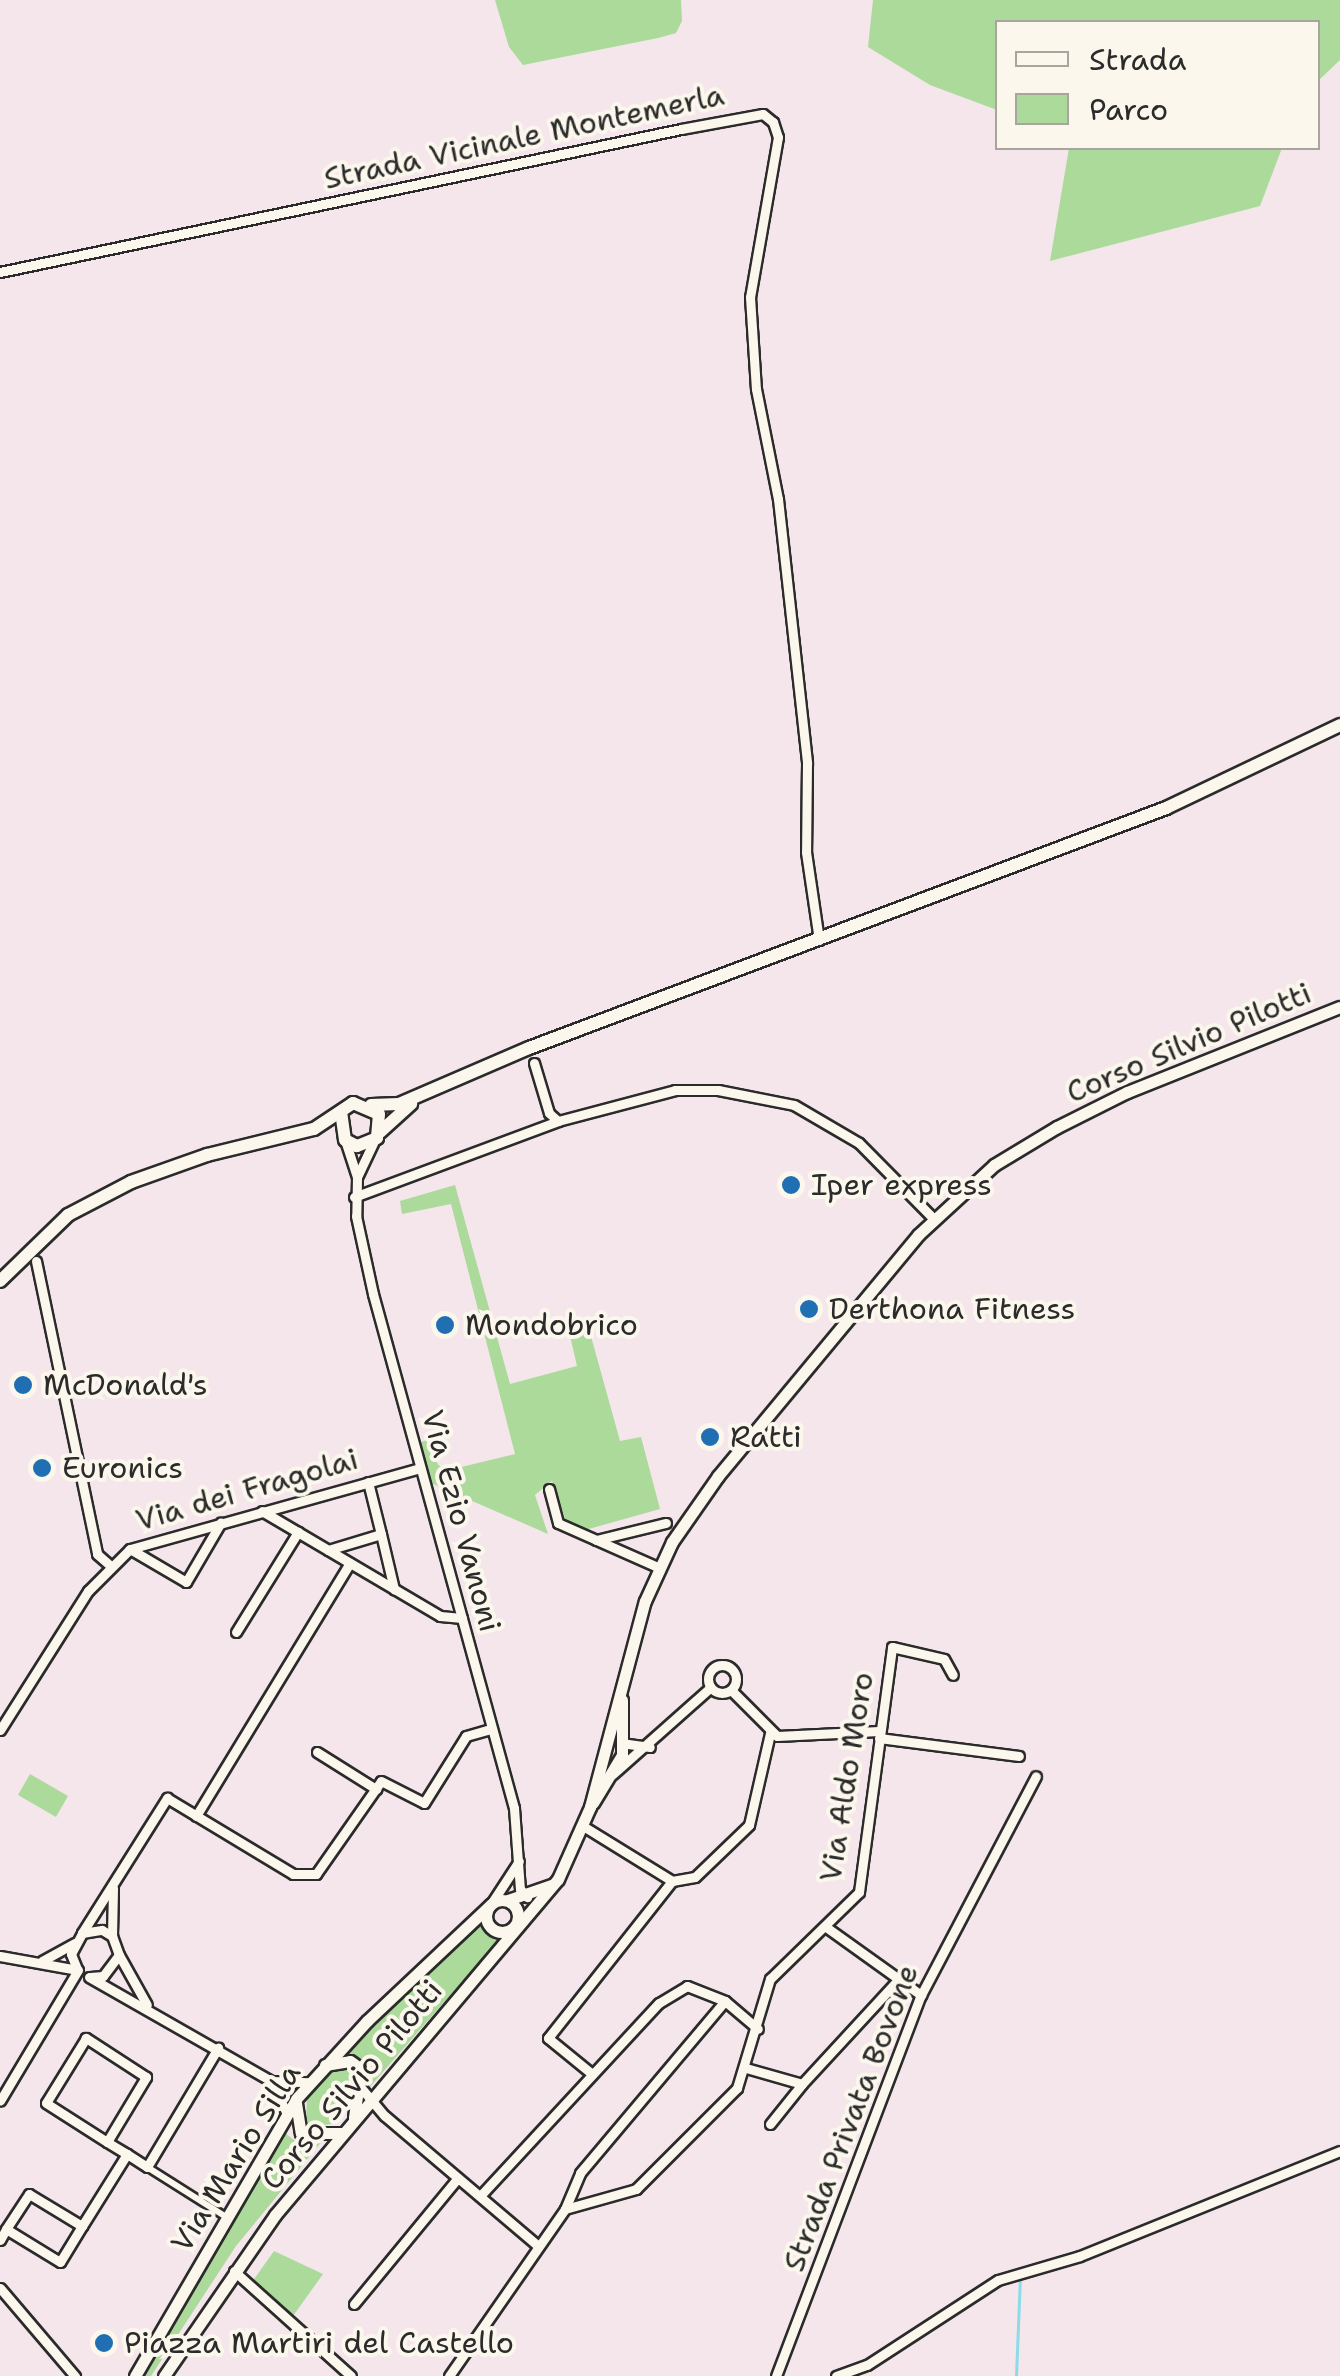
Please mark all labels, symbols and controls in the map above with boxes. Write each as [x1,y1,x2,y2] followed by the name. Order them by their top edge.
[995,20,1320,150] legend
[1089,39,1187,80] text: Strada
[321,77,727,197] street label: Strada Vicinale Montemerla
[1089,89,1168,130] text: Parco
[1061,975,1317,1111] street label: Corso Silvio Pilotti
[811,1167,992,1203] place label: Iper express
[780,1174,802,1196] marker: Iper express
[829,1291,1075,1327] place label: Derthona Fitness
[798,1298,820,1320] marker: Derthona Fitness
[465,1307,638,1343] place label: Mondobrico
[434,1314,456,1336] marker: Mondobrico
[43,1367,208,1403] place label: McDonald's
[12,1374,34,1396] marker: McDonald's
[414,1406,508,1636] street label: Via Ezio Vanoni
[730,1419,802,1455] place label: Ratti
[699,1426,721,1448] marker: Ratti
[132,1441,362,1539] street label: Via dei Fragolai
[62,1450,183,1486] place label: Euronics
[31,1457,53,1479] marker: Euronics
[813,1670,881,1884] street label: Via Aldo Moro
[776,1960,926,2276] street label: Strada Privata Bovone
[254,1973,450,2197] street label: Corso Silvio Pilotti
[164,2057,308,2259] street label: Via Mario Silla
[124,2325,514,2361] place label: Piazza Martiri del Castello
[93,2332,115,2354] marker: Piazza Martiri del Castello

